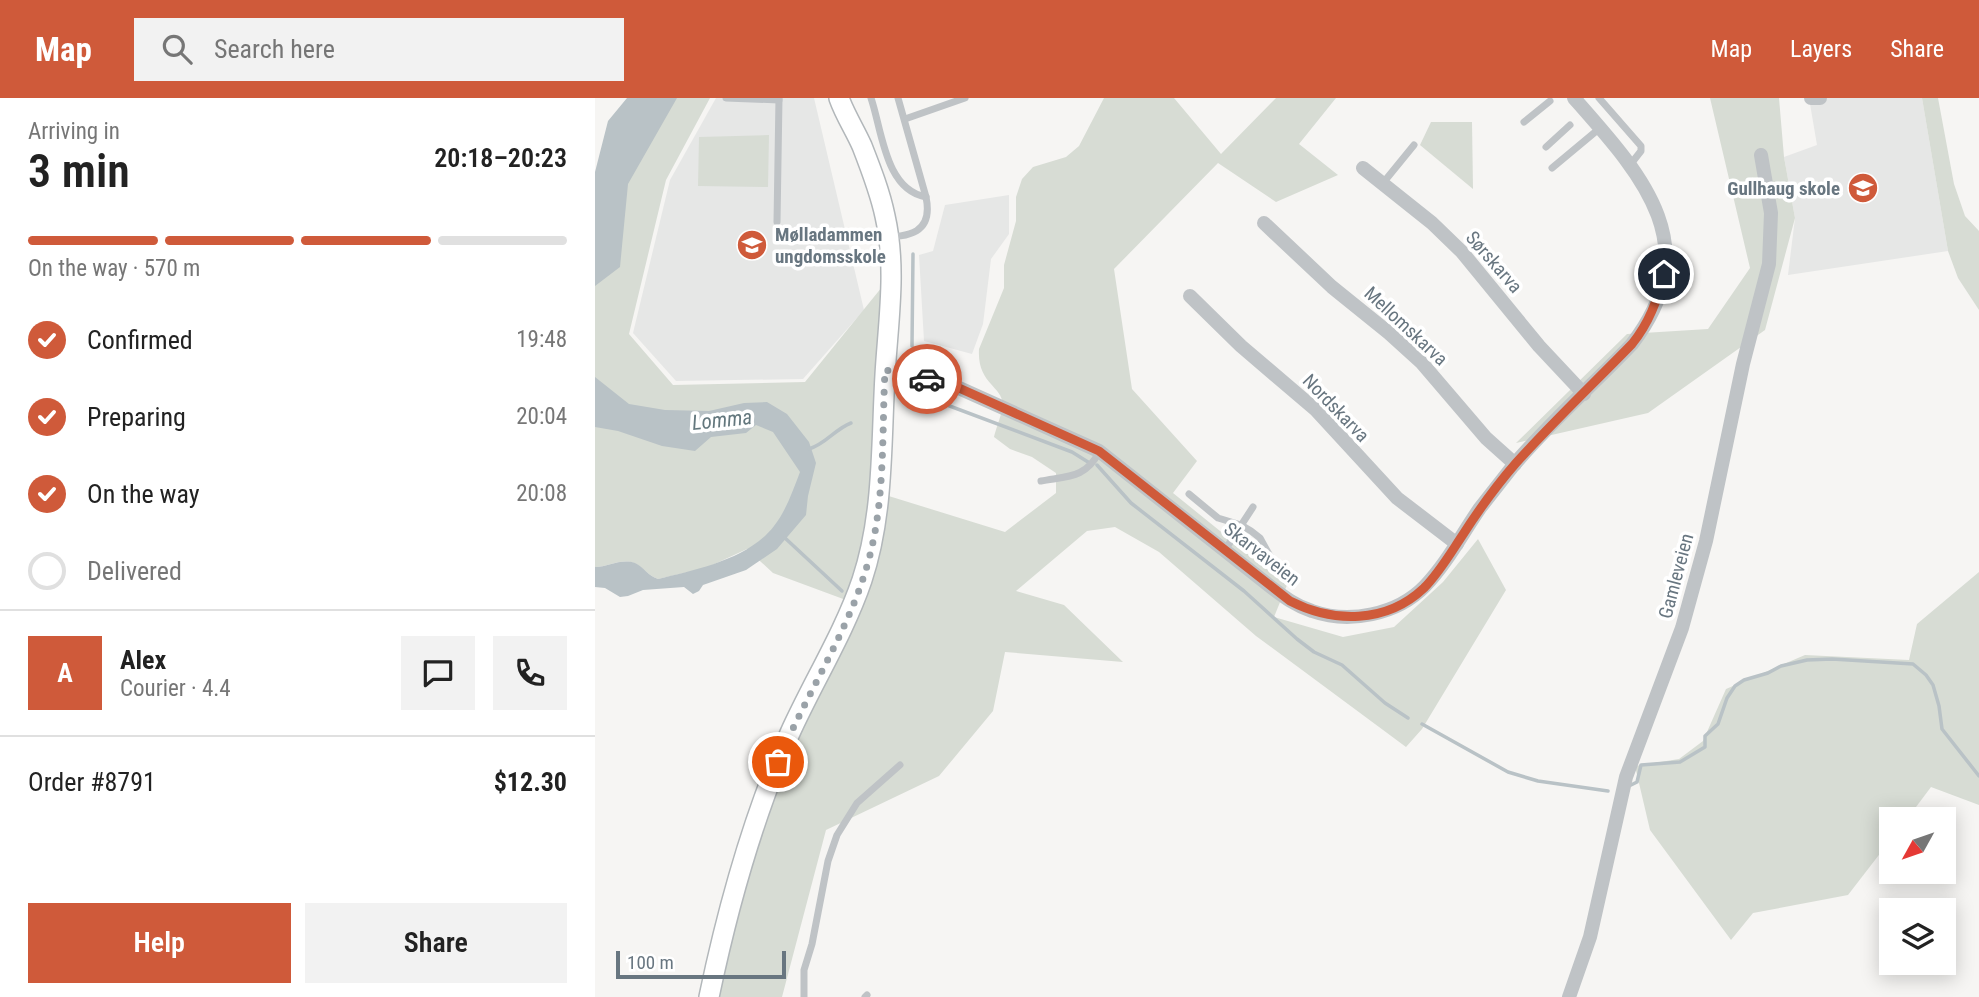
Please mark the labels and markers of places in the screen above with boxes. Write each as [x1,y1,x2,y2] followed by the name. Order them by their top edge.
[1846,171,1880,205] school or university icon: Gullhaug skole
[1727,177,1840,200] place label: Gullhaug skole
[775,223,886,268] place label: Mølladammen ungdomsskole
[735,228,769,262] school or university icon: Mølladammen ungdomsskole
[1634,244,1694,304] pin
[748,732,808,792] pin

